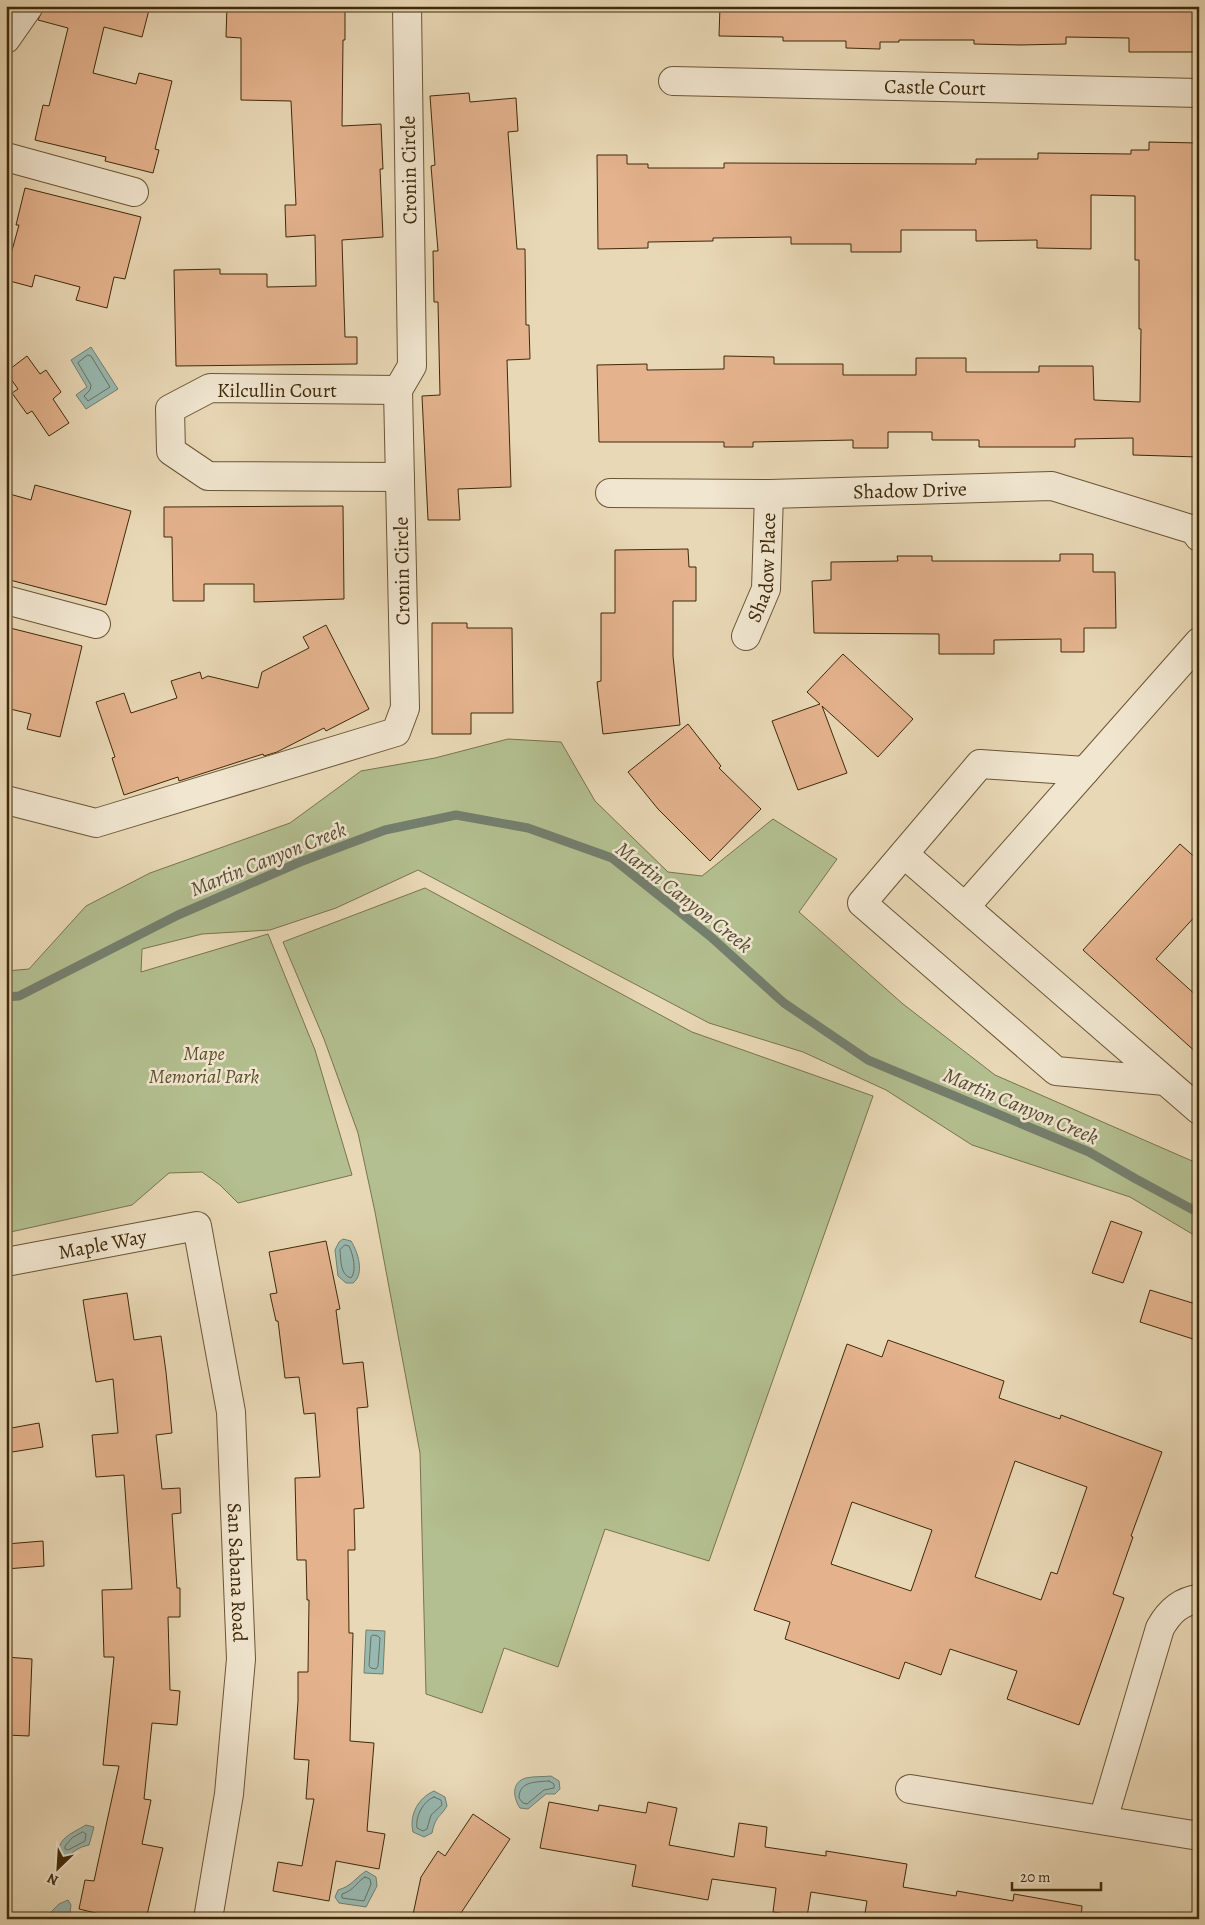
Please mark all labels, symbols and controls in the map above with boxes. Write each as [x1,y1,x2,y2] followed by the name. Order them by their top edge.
[884,72,986,102] street label: Castle Court
[395,115,423,225] street label: Cronin Circle
[217,377,337,404] street label: Kilcullin Court
[853,475,967,505] street label: Shadow Drive
[740,512,782,626] street label: Shadow Place
[388,516,416,626] street label: Cronin Circle
[186,815,350,903] water label: Martin Canyon Creek
[610,835,758,959] water label: Martin Canyon Creek
[149,1040,259,1090] park label: Mape Memorial Park
[939,1061,1103,1151] water label: Martin Canyon Creek
[56,1222,150,1265] street label: Maple Way
[221,1502,254,1643] street label: San Sabana Road
[32,1842,82,1892] north arrow
[1012,1860,1101,1892] scale bar
[1020,1867,1051,1887] text: 20 m
[44,1869,61,1890] text: N

